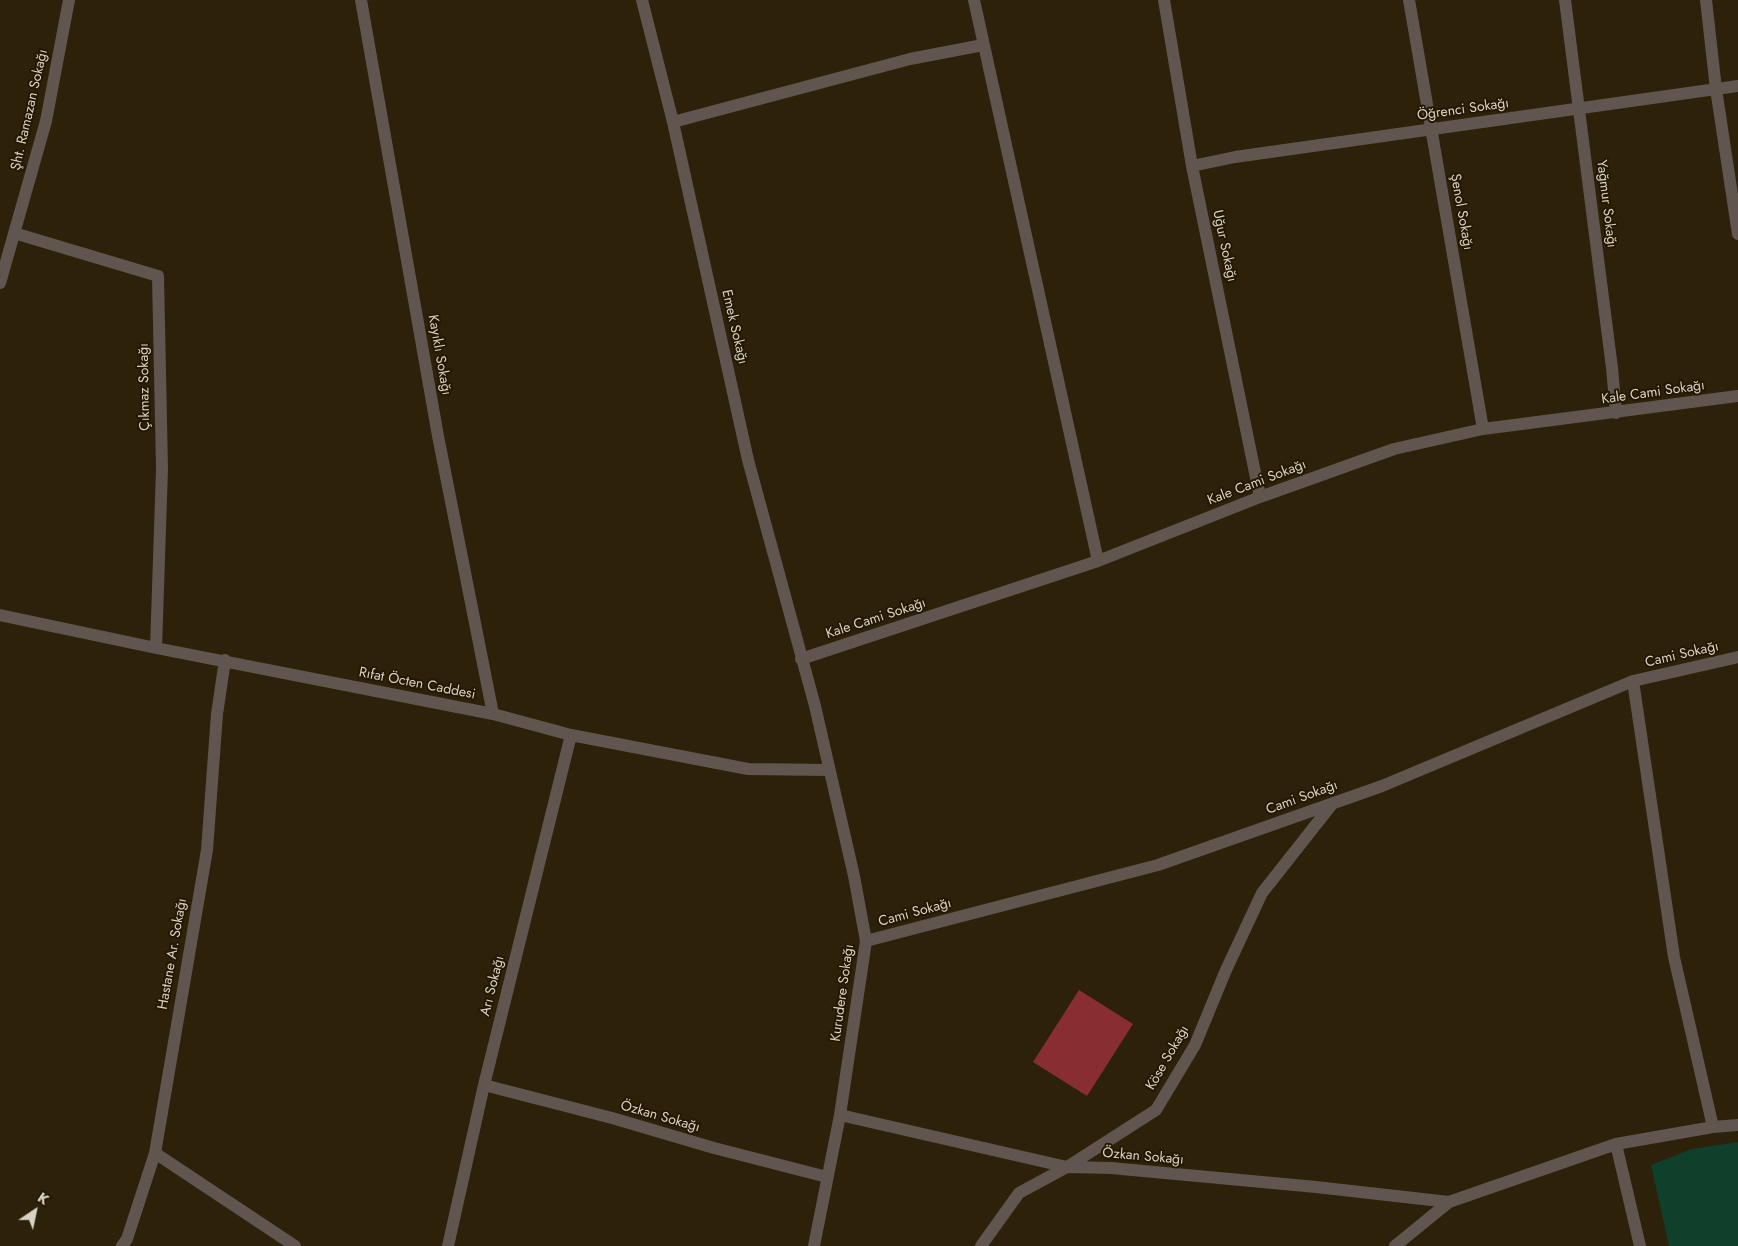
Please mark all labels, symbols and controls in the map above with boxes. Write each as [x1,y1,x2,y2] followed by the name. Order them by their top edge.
[8,48,52,172] street label: Şht. Ramazan Sokağı
[1416,95,1510,125] street label: Öğrenci Sokağı
[1592,159,1620,249] street label: Yağmur Sokağı
[1446,173,1476,251] street label: Şenol Sokağı
[1208,209,1240,283] street label: Uğur Sokağı
[717,288,751,366] street label: Emek Sokağı
[424,313,454,397] street label: Kayıklı Sokağı
[136,343,154,431] street label: Çıkmaz Sokağı
[1600,377,1706,409] street label: Kale Cami Sokağı
[1205,456,1309,510] street label: Kale Cami Sokağı
[824,595,928,643] street label: Kale Cami Sokağı
[1644,638,1720,672] street label: Cami Sokağı
[357,664,477,704] street label: Rıfat Öcten Caddesi
[1264,777,1340,819] street label: Cami Sokağı
[877,895,953,931] street label: Cami Sokağı
[155,897,191,1011] street label: Hastane Ar. Sokağı
[828,943,858,1043] street label: Kurudere Sokağı
[477,954,509,1018] street label: Arı Sokağı
[1143,1023,1193,1093] street label: Köse Sokağı
[618,1098,702,1136] street label: Özkan Sokağı
[1102,1145,1184,1169] street label: Özkan Sokağı
[10,1186,60,1236] north arrow
[34,1188,53,1210] text: K

